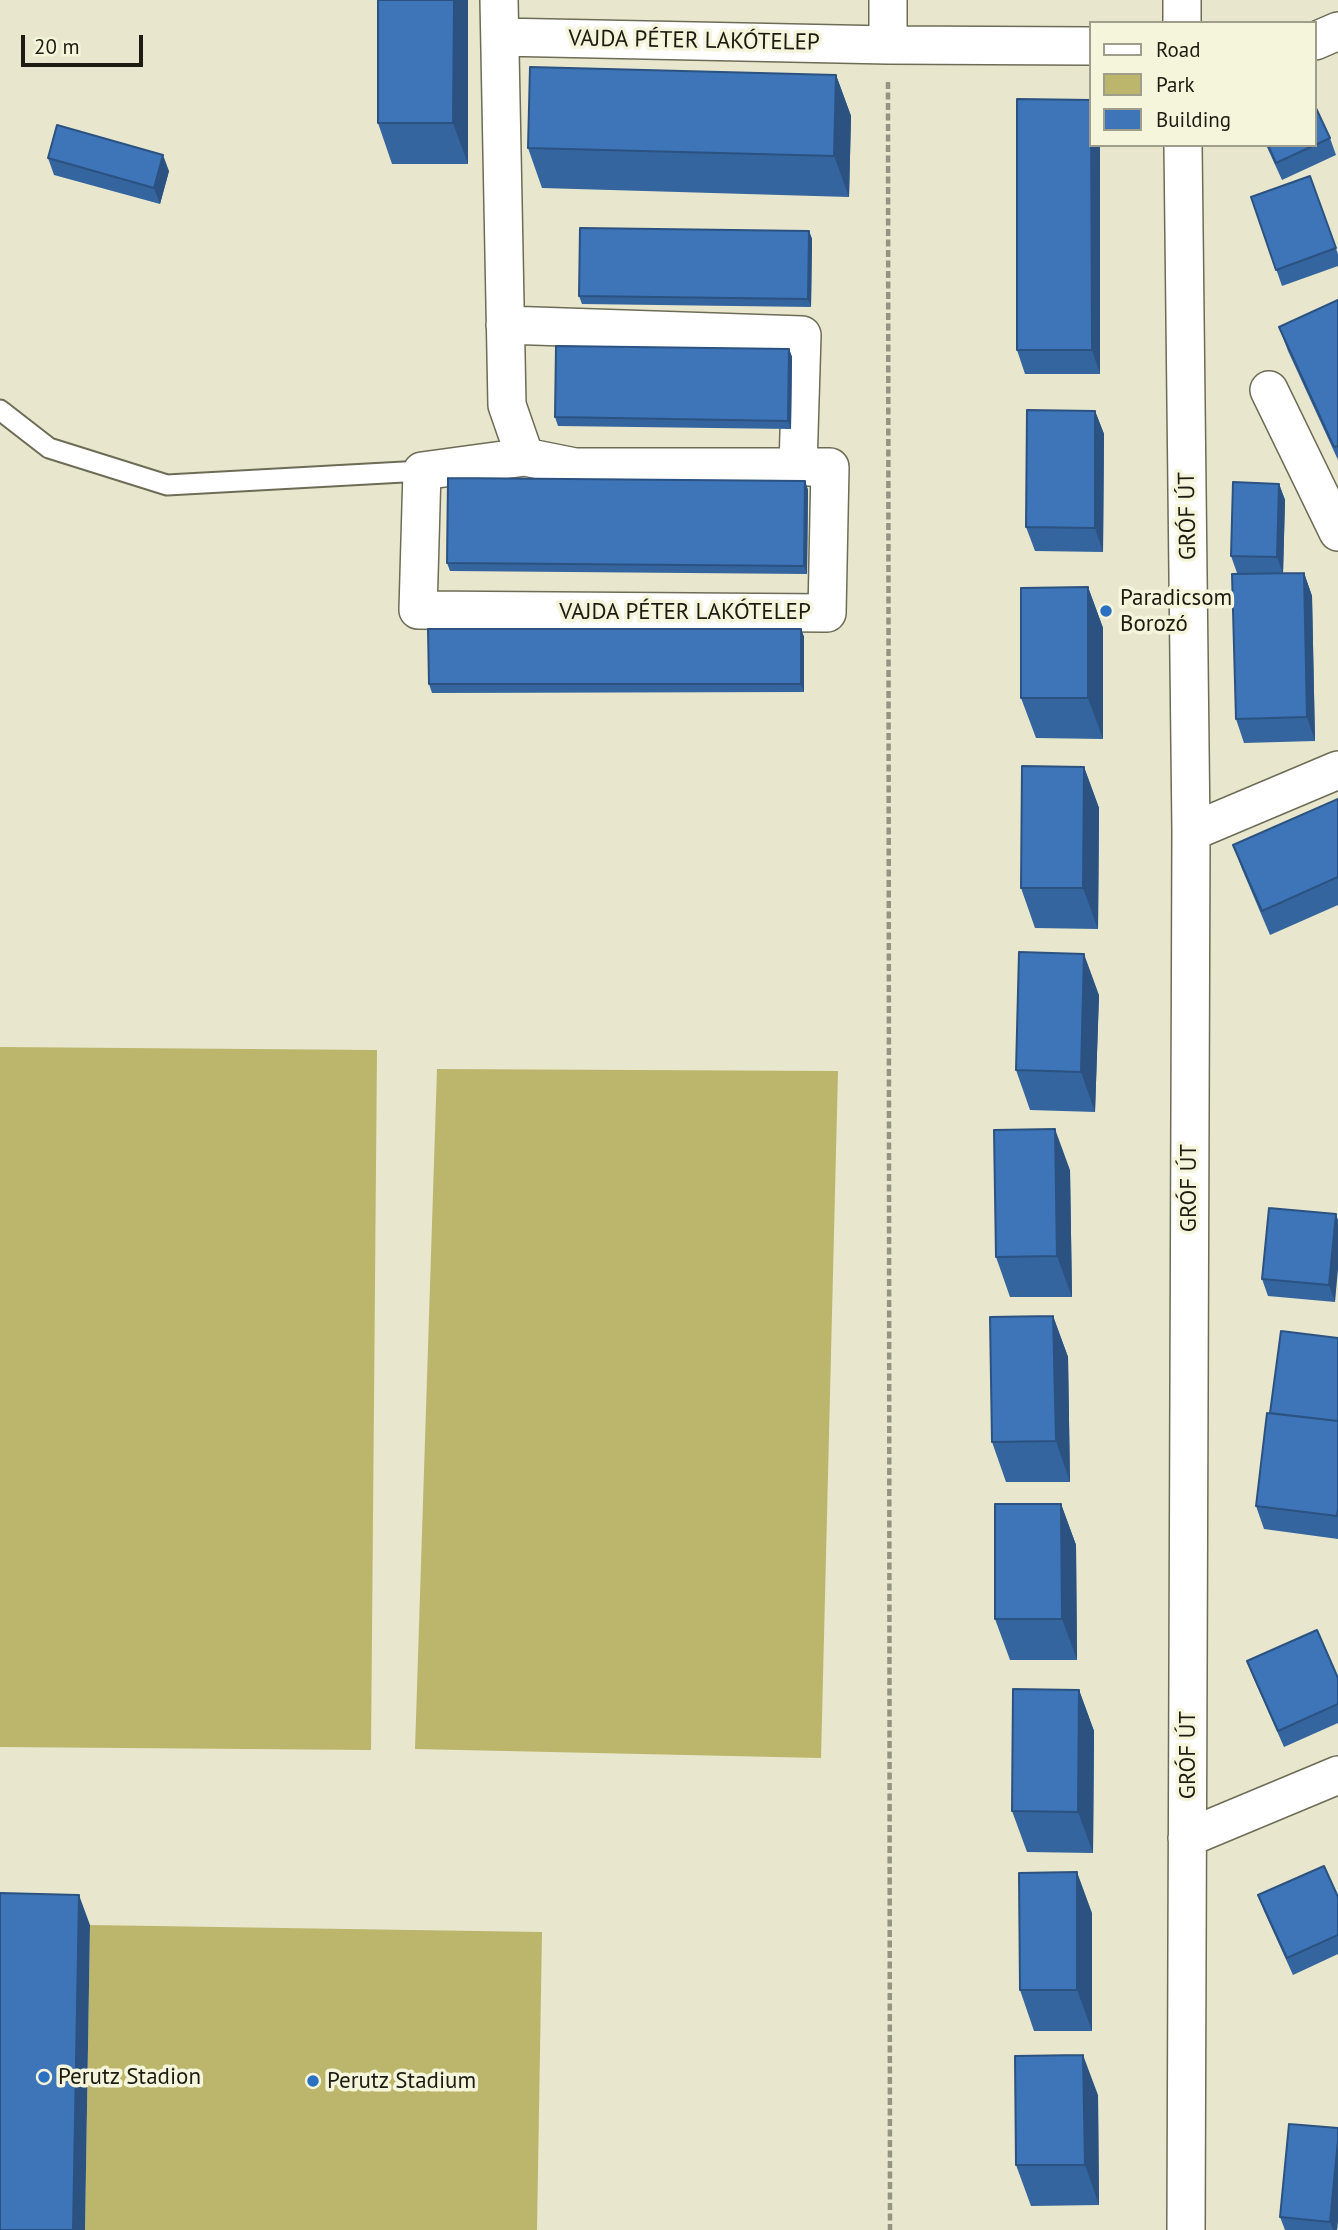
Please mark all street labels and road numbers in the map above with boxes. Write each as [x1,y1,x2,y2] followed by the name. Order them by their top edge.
[568,25,820,57] street label: VAJDA PÉTER LAKÓTELEP
[1173,472,1203,560] street label: GRÓF ÚT
[559,598,811,626] street label: VAJDA PÉTER LAKÓTELEP
[1175,1144,1203,1232] street label: GRÓF ÚT
[1174,1711,1202,1799] street label: GRÓF ÚT

